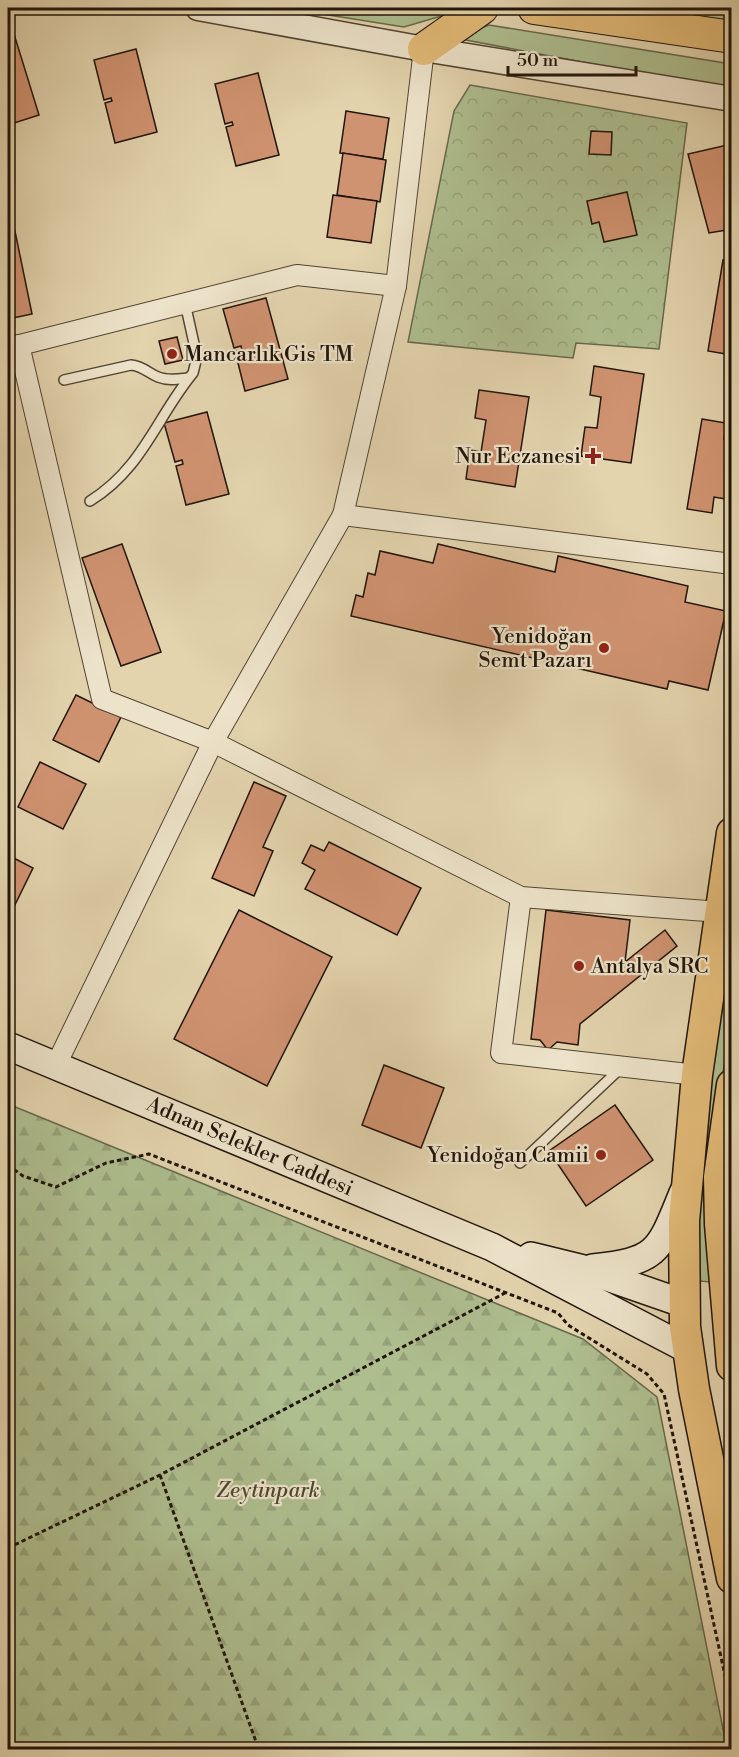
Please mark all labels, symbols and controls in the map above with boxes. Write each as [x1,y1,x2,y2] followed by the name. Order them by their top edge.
[508,39,636,77] scale bar
[517,49,559,72] text: 50 m
[184,342,354,368] place label: Mancarlık Gis TM
[165,347,179,361] marker: Mancarlık Gis TM
[455,444,581,470] place label: Nur Eczanesi
[586,449,600,463] marker: Nur Eczanesi
[479,624,592,674] place label: Yenidoğan Semt Pazarı
[597,641,611,655] marker: Yenidoğan Semt Pazarı
[590,954,708,980] place label: Antalya SRC
[572,959,586,973] marker: Antalya SRC
[141,1091,357,1202] street label: Adnan Selekler Caddesi
[426,1143,589,1169] place label: Yenidoğan Camii
[594,1148,608,1162] marker: Yenidoğan Camii
[216,1478,320,1504] park label: Zeytinpark

